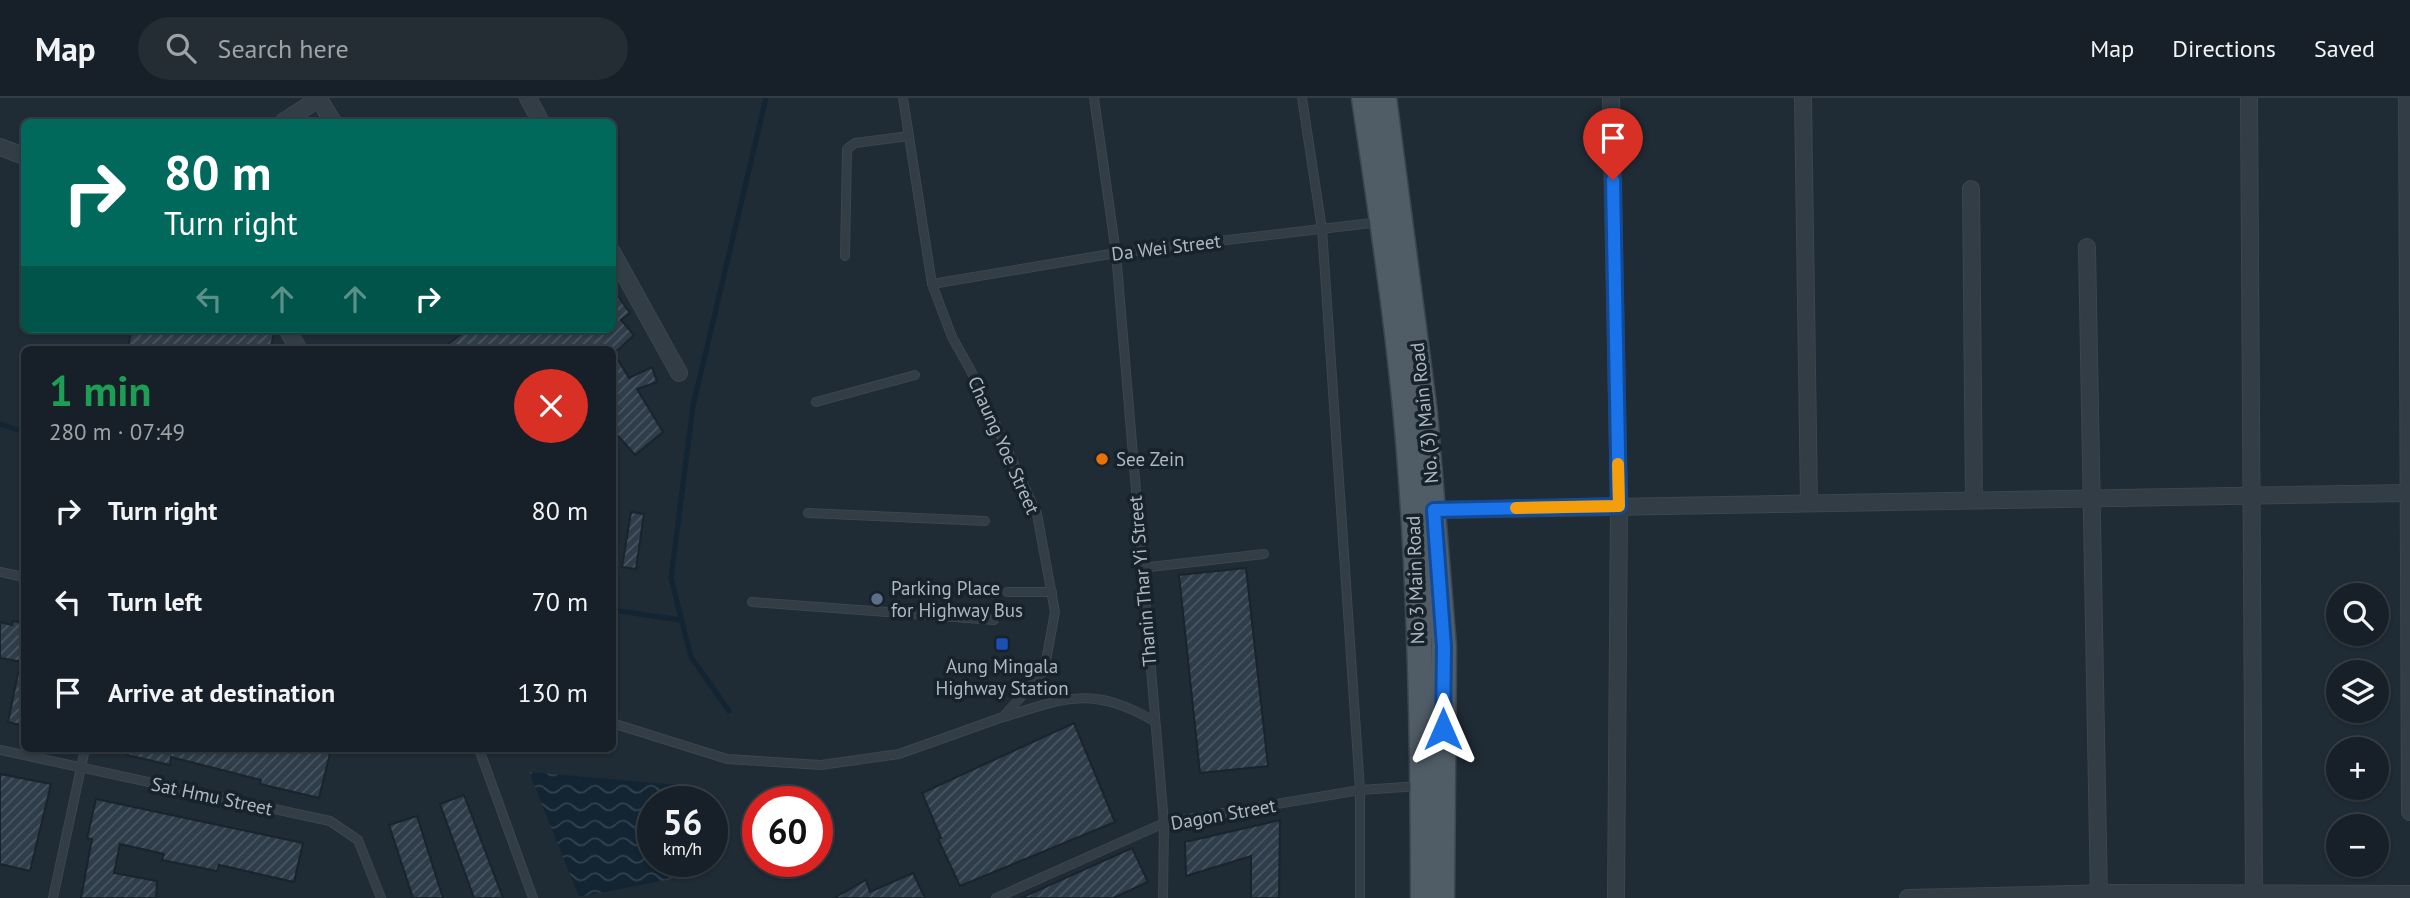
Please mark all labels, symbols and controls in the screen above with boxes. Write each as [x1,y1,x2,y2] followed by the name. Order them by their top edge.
[138,17,628,80] search box
[35,27,96,70] text: Map
[162,29,200,67] icon: search
[218,32,349,65] text: Search here
[2090,33,2134,64] text: Map
[2172,33,2276,64] text: Directions
[2314,33,2375,64] text: Saved
[1583,108,1643,180] pin
[1594,119,1632,157] icon: arrive
[164,140,271,204] text: 80 m
[49,147,140,238] icon: right
[164,202,298,244] text: Turn right
[1110,228,1223,266] street label: Da Wei Street
[190,280,228,318] icon: left
[263,280,301,318] icon: ahead
[336,280,374,318] icon: ahead
[409,280,447,318] icon: right
[1405,341,1443,485] street label: No. (3) Main Road
[49,363,151,418] text: 1 min
[514,369,588,443] button: close
[963,372,1045,518] street label: Chaung Yoe Street
[49,417,185,446] text: 280 m · 07:49
[1116,447,1184,471] place label: See Zein
[1094,451,1110,467] marker: See Zein
[49,492,87,530] icon: right
[108,494,217,527] text: Turn right
[532,494,588,527] text: 80 m
[1123,494,1161,667] street label: Thanin Thar Yi Street
[1401,515,1429,645] street label: No 3 Main Road
[891,576,1023,622] place label: Parking Place for Highway Bus
[49,583,87,621] icon: left
[2326,583,2389,877] map controls
[2326,583,2389,646] button: search
[108,585,202,618] text: Turn left
[532,585,588,618] text: 70 m
[869,591,885,607] marker: Parking Place for Highway Bus
[994,636,1010,652] marker: Aung Mingala Highway Station
[935,654,1069,700] place label: Aung Mingala Highway Station
[2326,660,2389,723] button: layers
[49,674,87,712] icon: arrive
[108,676,335,709] text: Arrive at destination
[517,676,588,709] text: 130 m
[1406,692,1480,766] position arrow
[2326,737,2389,800] button: +
[149,771,275,821] street label: Sat Hmu Street
[742,786,833,877] speed limit sign: 60
[1169,793,1278,835] street label: Dagon Street
[663,799,702,845] text: 56
[2326,814,2389,877] button: −
[663,837,702,860] text: km/h

